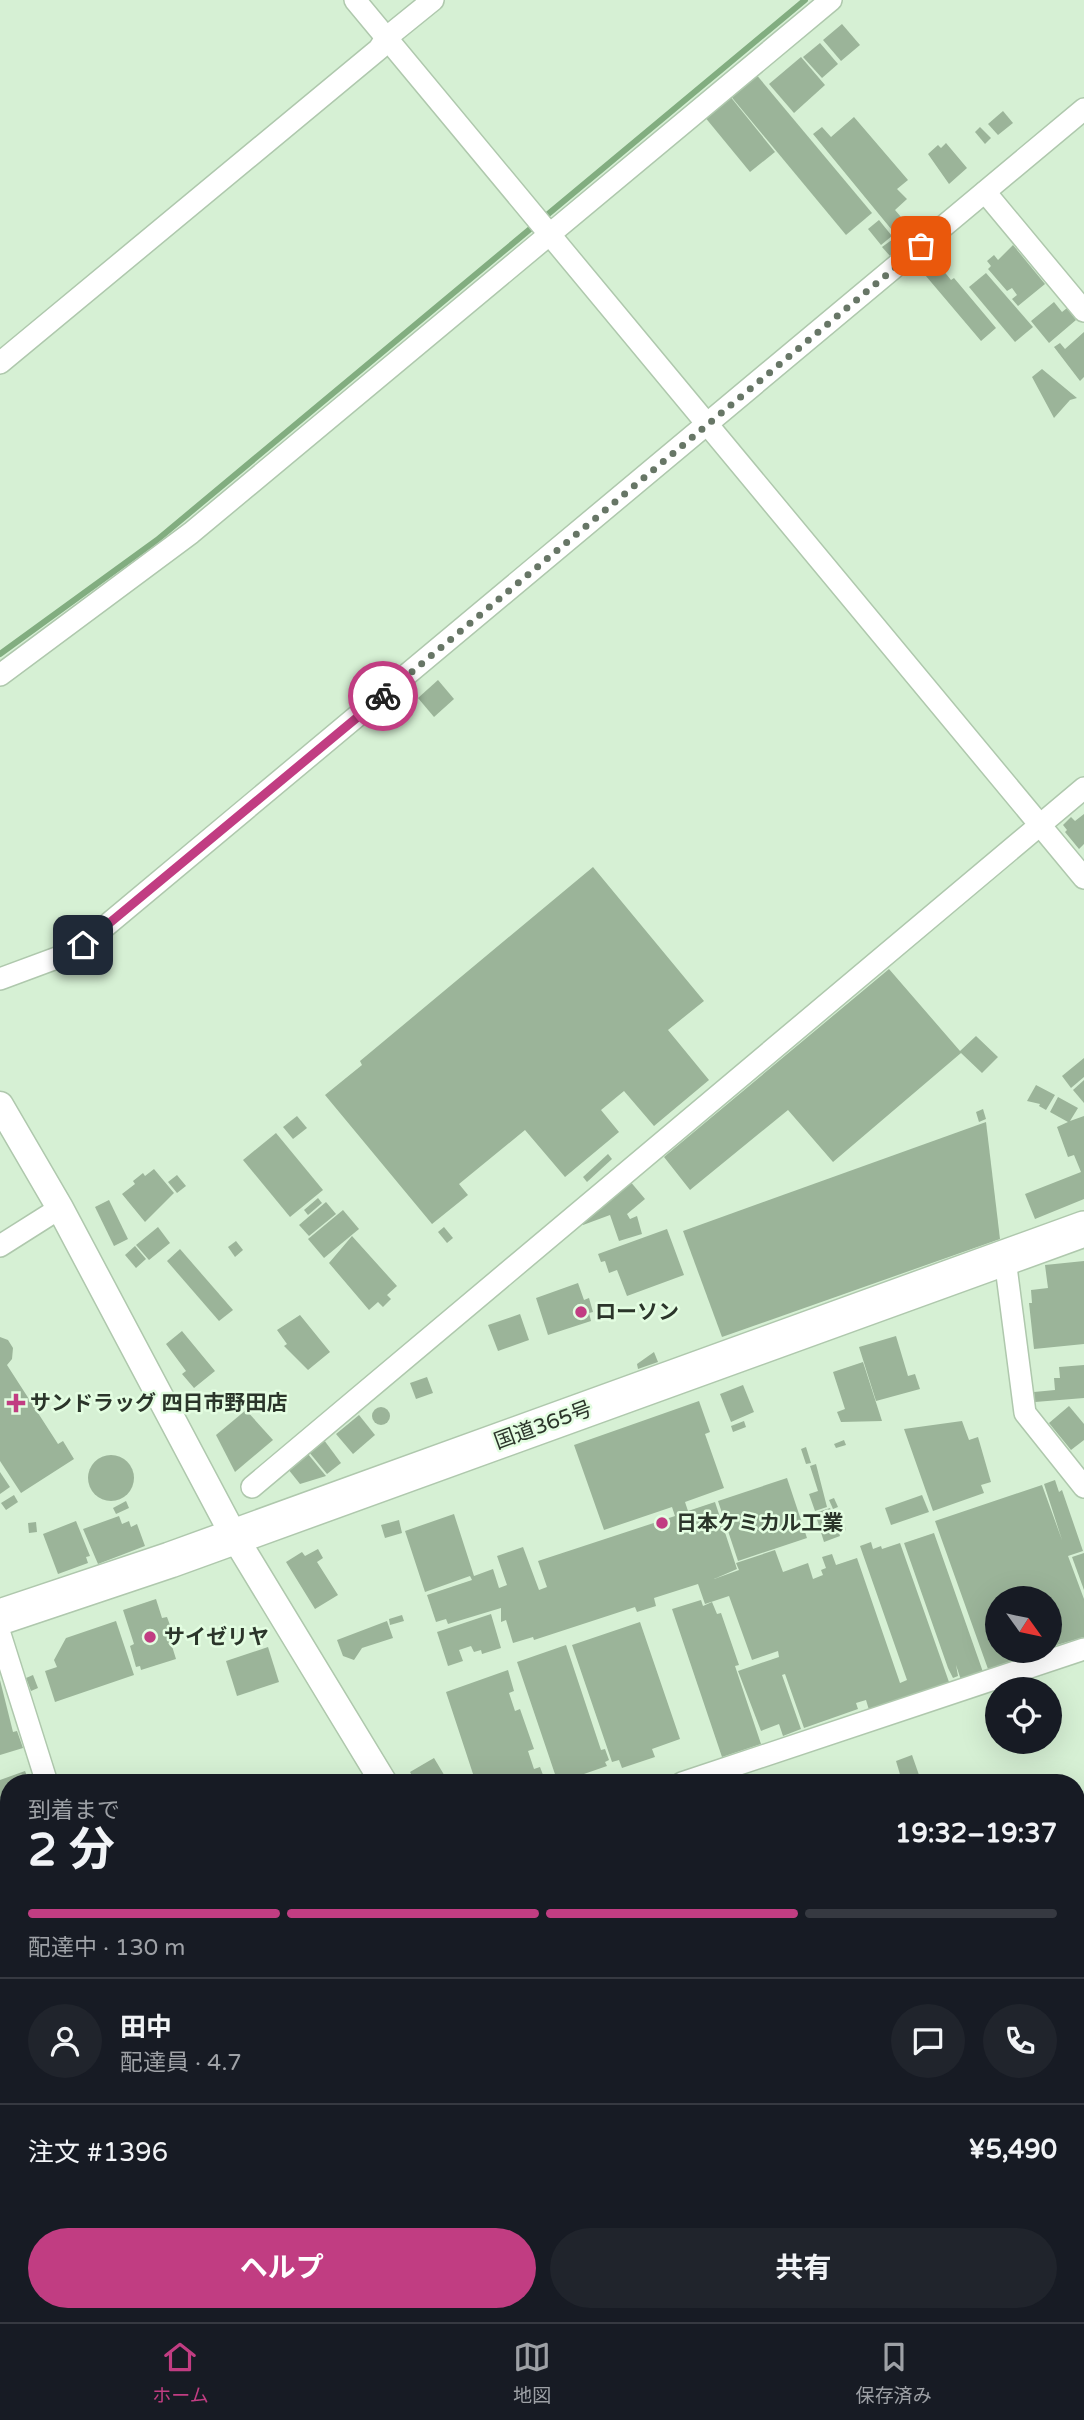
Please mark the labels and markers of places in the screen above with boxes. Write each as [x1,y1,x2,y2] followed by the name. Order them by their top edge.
[891,216,951,276] pin
[53,915,113,975] pin
[595,1300,679,1325] place label: ローソン
[573,1304,589,1320] marker: ローソン
[30,1391,287,1416] place label: サンドラッグ 四日市野田店
[8,1395,24,1411] marker: サンドラッグ 四日市野田店
[676,1511,843,1536] place label: 日本ケミカル工業
[654,1515,670,1531] marker: 日本ケミカル工業
[164,1625,269,1650] place label: サイゼリヤ
[142,1629,158,1645] marker: サイゼリヤ

